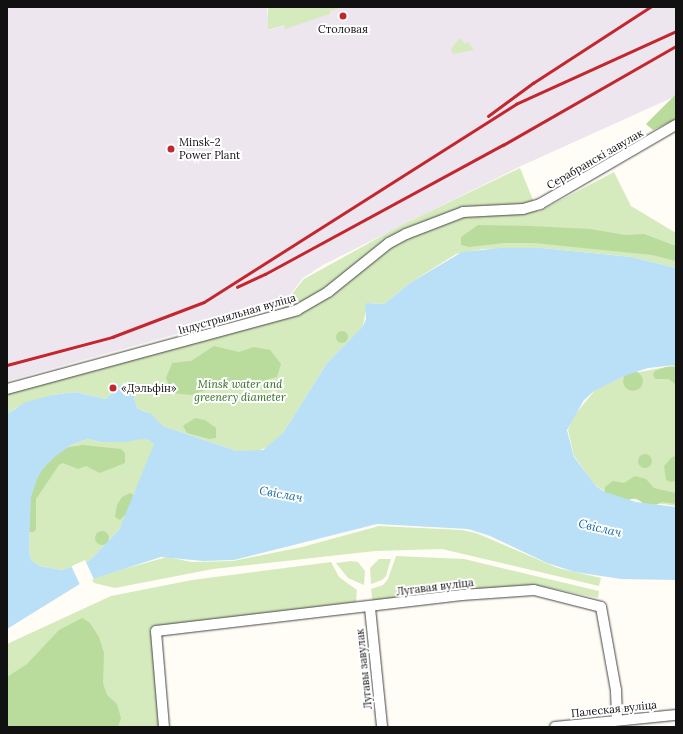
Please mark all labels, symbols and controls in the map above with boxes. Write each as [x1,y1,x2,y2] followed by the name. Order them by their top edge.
[338,11,348,21] marker: Столовая
[318,22,368,36] place label: Столовая
[544,126,646,192] street label: Серабранскі завулак
[179,136,240,162] place label: Minsk-2 Power Plant
[166,144,176,154] marker: Minsk-2 Power Plant
[177,291,297,337] street label: Індустрыяльная вуліца
[194,378,286,404] park label: Minsk water and greenery diameter
[121,381,177,395] place label: «Дэльфін»
[108,383,118,393] marker: «Дэльфін»
[258,483,304,505] water label: Свіслач
[577,516,623,540] water label: Свіслач
[396,576,474,598] street label: Лугавая вуліца
[353,628,375,710] street label: Лугавы завулак
[570,698,658,720] street label: Палеская вуліца

